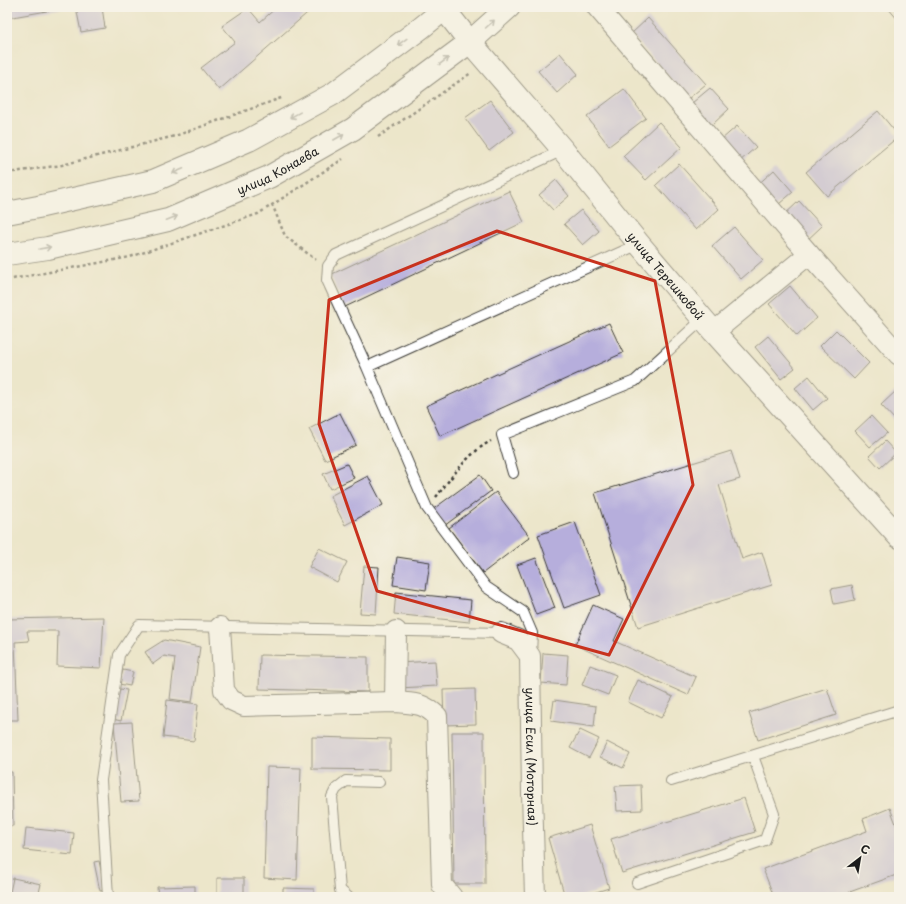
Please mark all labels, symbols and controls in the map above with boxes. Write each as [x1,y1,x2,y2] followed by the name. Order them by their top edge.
[485,20,495,29] one-way arrow
[397,38,408,46] one-way arrow
[439,57,450,65] one-way arrow
[289,111,301,119] one-way arrow
[333,133,345,141] one-way arrow
[234,141,322,199] street label: улица Конаева
[172,167,184,175] one-way arrow
[165,214,177,222] one-way arrow
[623,228,709,324] street label: улица Терешковой
[39,244,52,252] one-way arrow
[521,687,542,826] street label: улица Есил (Моторная)
[840,838,880,878] north arrow
[857,840,873,858] text: С

